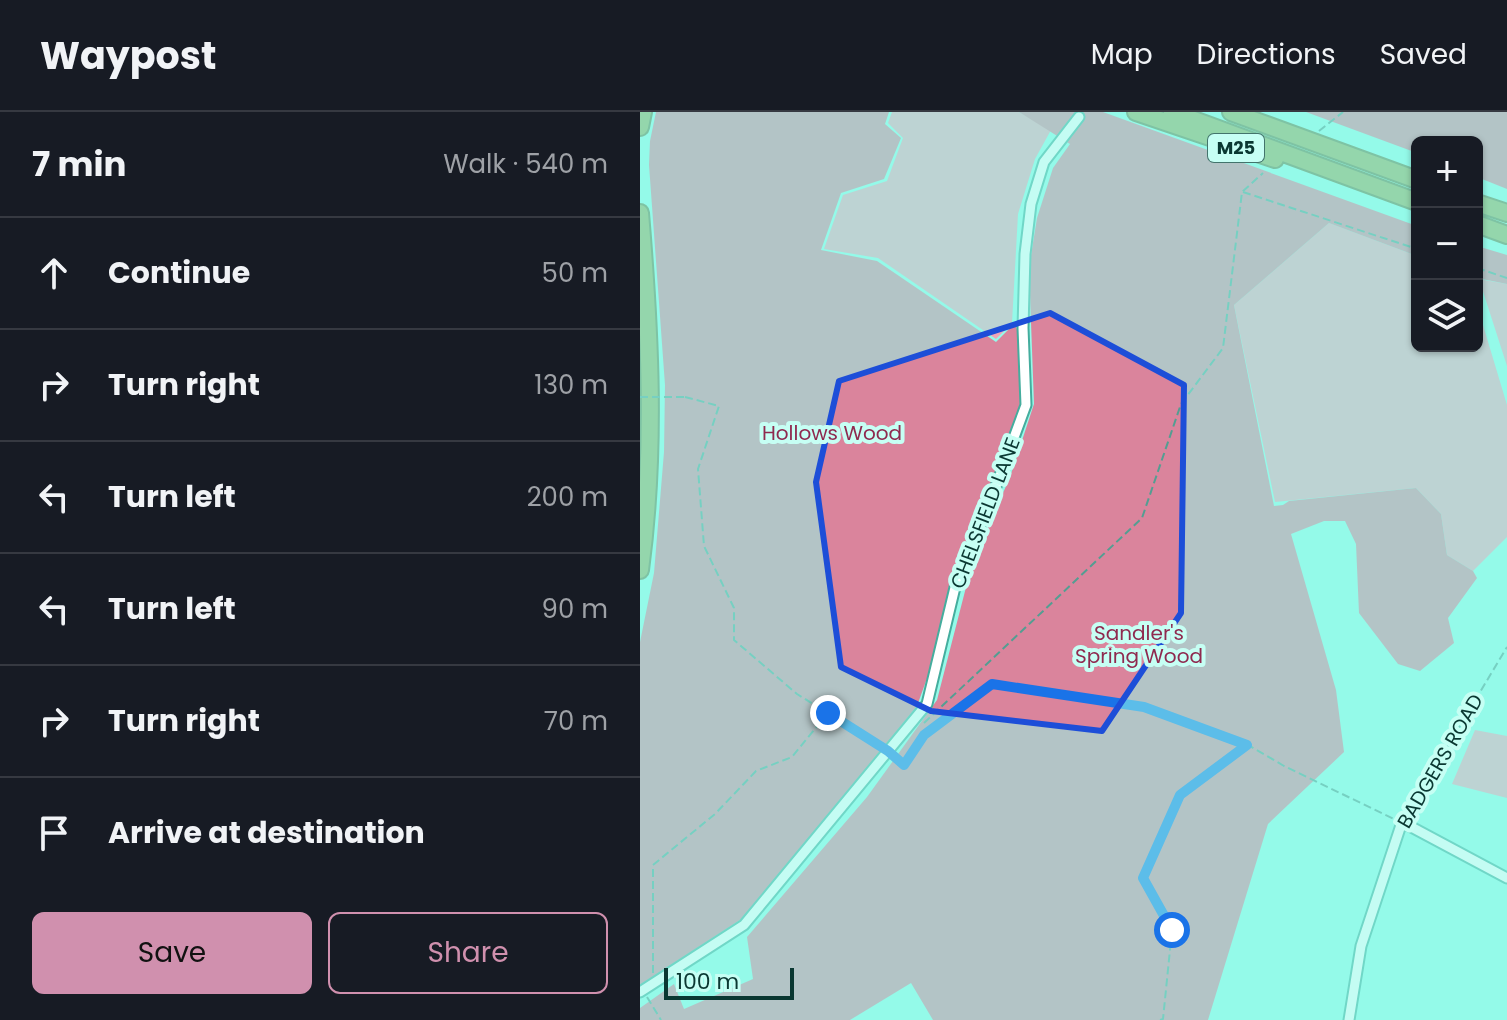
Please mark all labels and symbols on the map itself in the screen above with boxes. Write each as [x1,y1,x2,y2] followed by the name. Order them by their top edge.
[1208,134,1264,162] road number: M25
[762,419,902,447] park label: Hollows Wood
[943,433,1027,593] street label: CHELSFIELD LANE
[1075,619,1203,670] park label: Sandler's Spring Wood
[1390,689,1490,833] street label: BADGERS ROAD
[810,695,846,731] route end
[1154,912,1190,948] route start
[664,964,794,1000] scale bar

